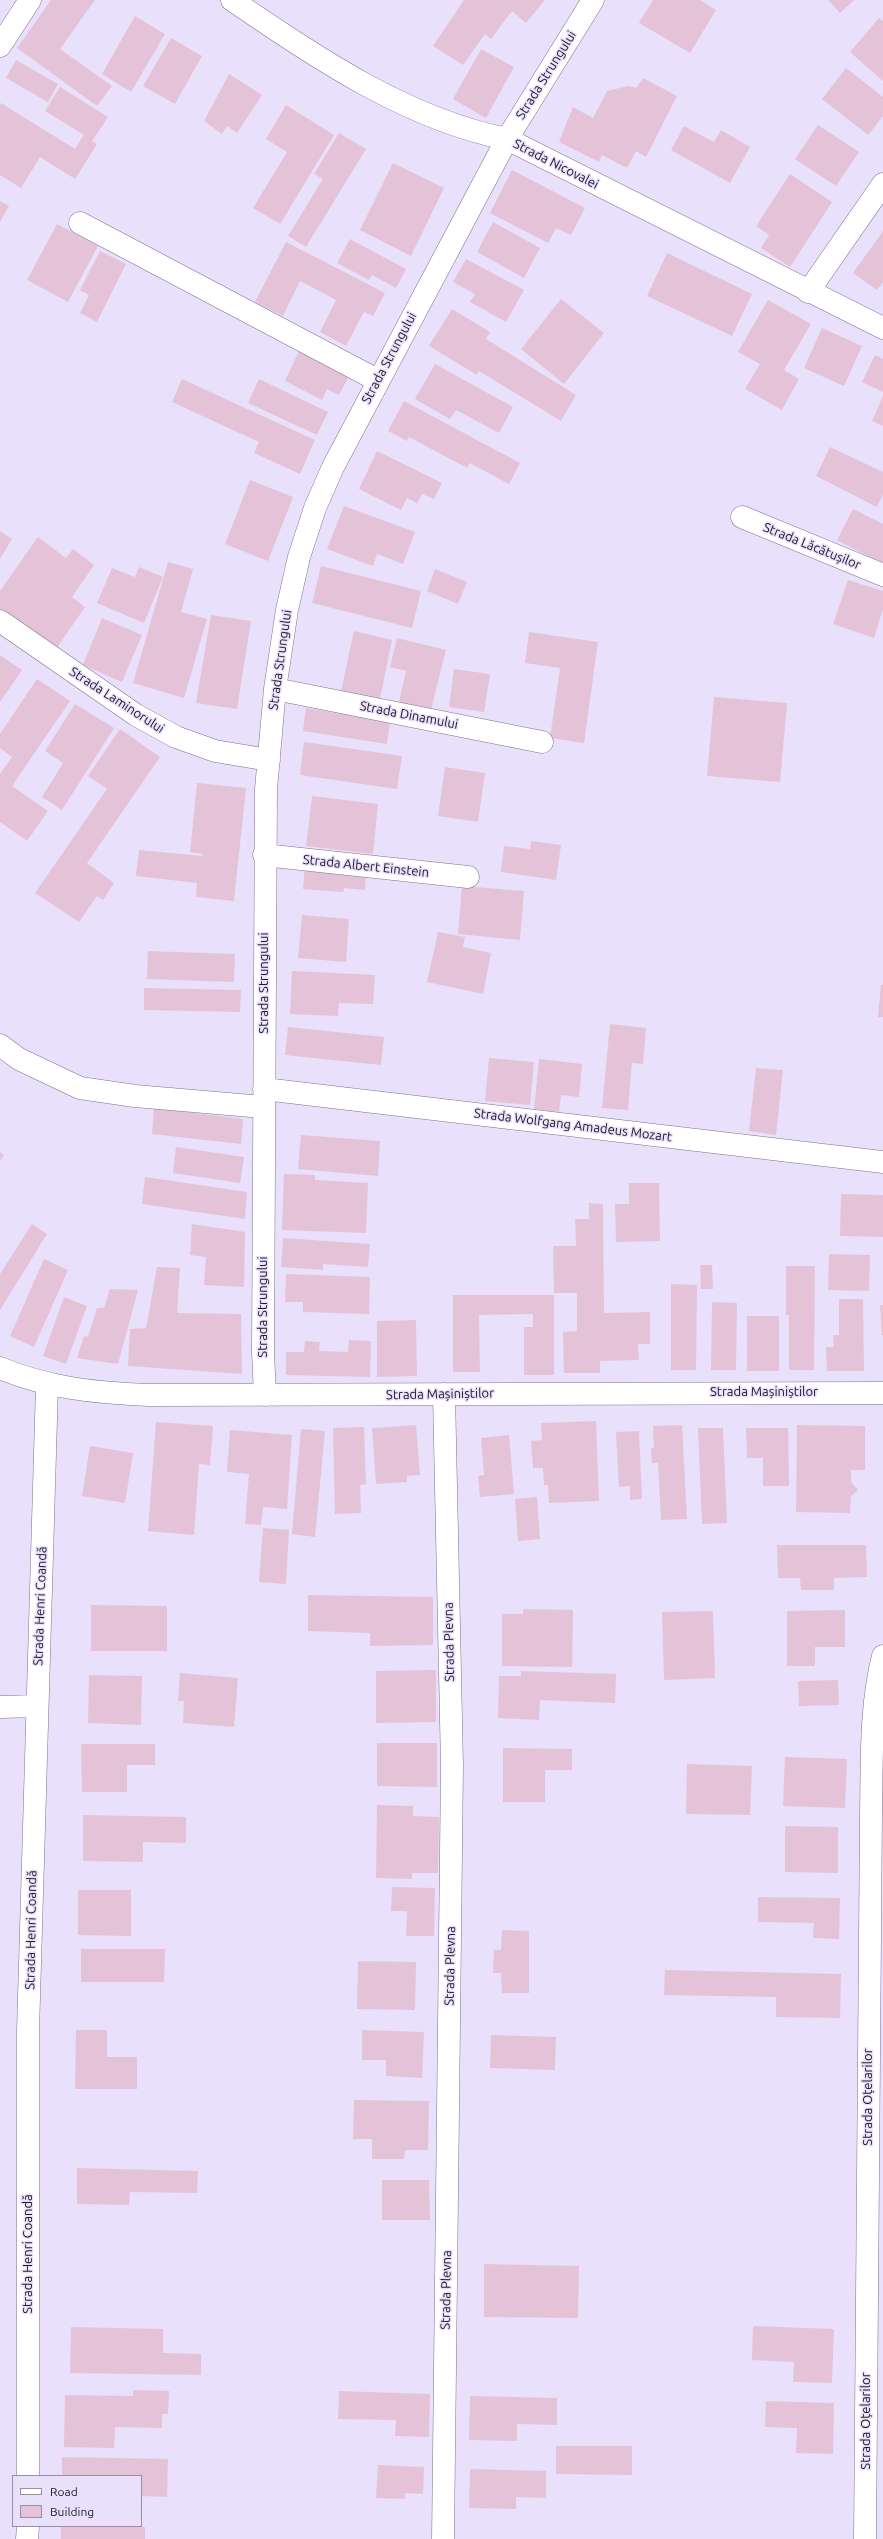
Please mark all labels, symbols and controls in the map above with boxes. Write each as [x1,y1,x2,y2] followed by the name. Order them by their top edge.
[513,28,579,122] street label: Strada Strungului
[511,136,601,192] street label: Strada Nicovalei
[358,310,420,406] street label: Strada Strungului
[761,519,863,573] street label: Strada Lăcătușilor
[265,609,295,711] street label: Strada Strungului
[67,664,167,736] street label: Strada Laminorului
[359,698,459,732] street label: Strada Dinamului
[302,852,430,880] street label: Strada Albert Einstein
[256,932,272,1034] street label: Strada Strungului
[473,1105,673,1145] street label: Strada Wolfgang Amadeus Mozart
[255,1256,271,1358] street label: Strada Strungului
[710,1384,818,1400] street label: Strada Mașiniștilor
[386,1385,494,1403] street label: Strada Mașiniștilor
[30,1546,50,1666] street label: Strada Henri Coandă
[441,1602,457,1682] street label: Strada Plevna
[22,1870,40,1990] street label: Strada Henri Coandă
[442,1926,458,2006] street label: Strada Plevna
[860,2048,876,2146] street label: Strada Oțelarilor
[20,2194,36,2314] street label: Strada Henri Coandă
[438,2250,454,2330] street label: Strada Plevna
[858,2372,874,2470] street label: Strada Oțelarilor
[12,2475,142,2527] legend
[50,2485,78,2498] text: Road
[50,2505,94,2518] text: Building

